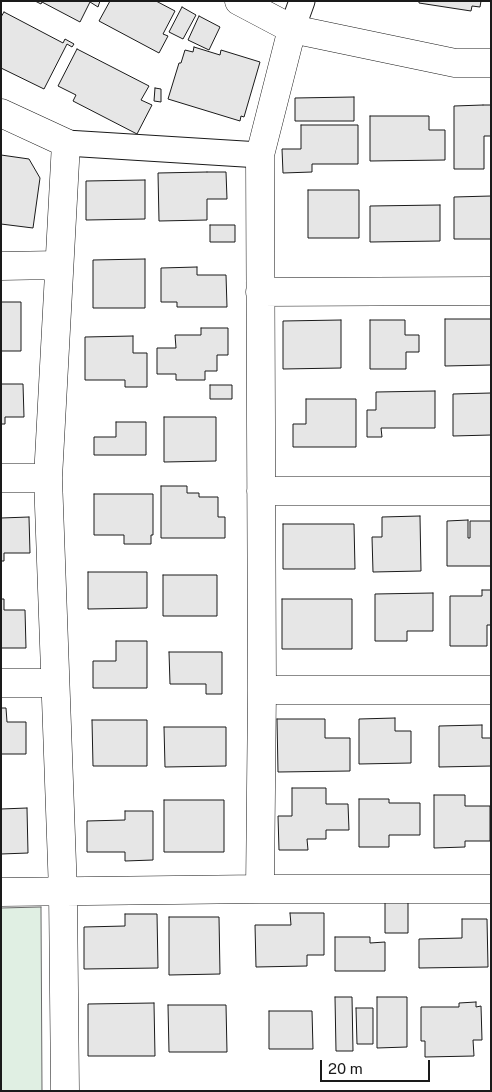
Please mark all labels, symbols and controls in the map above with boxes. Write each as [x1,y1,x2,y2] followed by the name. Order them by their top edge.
[322,1050,432,1082] scale bar
[328,1060,363,1077] text: 20 m

